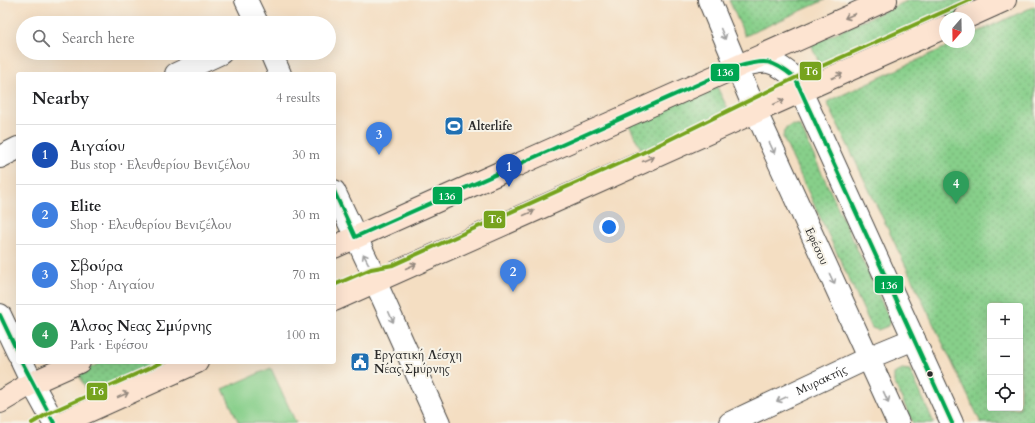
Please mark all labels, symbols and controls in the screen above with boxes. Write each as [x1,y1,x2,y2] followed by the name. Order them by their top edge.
[939,12,975,48] north arrow
[845,13,857,20] one-way arrow
[16,16,336,60] search box
[30,27,52,49] icon: search
[720,27,727,39] one-way arrow
[62,28,135,48] text: Search here
[799,61,822,81] line badge: Τ6
[710,63,740,82] line badge: 136
[804,64,818,79] text: Τ6
[717,65,734,80] text: 136
[831,72,843,79] one-way arrow
[32,87,89,110] text: Nearby
[276,89,320,107] text: 4 results
[772,98,784,105] one-way arrow
[443,115,465,137] sports icon: Alterlife
[468,118,512,134] place label: Alterlife
[366,122,392,155] pin: 3
[70,136,125,156] text: Αιγαίου
[769,142,776,154] one-way arrow
[42,146,48,164] text: 1
[292,146,320,164] text: 30 m
[496,154,522,187] pin: 1
[642,155,654,163] one-way arrow
[70,156,250,174] text: Bus stop · Ελευθερίου Βενιζέλου
[943,171,969,204] pin: 4
[432,186,463,205] line badge: 136
[439,189,456,204] text: 136
[70,196,101,216] text: Elite
[42,206,48,224] text: 2
[292,206,320,224] text: 30 m
[523,208,535,216] one-way arrow
[483,210,506,229] line badge: Τ6
[488,212,502,227] text: Τ6
[70,216,232,234] text: Shop · Ελευθερίου Βενιζέλου
[599,217,619,237] your location
[800,225,833,268] street label: Εφέσου
[361,253,369,265] one-way arrow
[70,256,123,276] text: Σβούρα
[500,259,526,292] pin: 2
[404,262,416,269] one-way arrow
[42,266,48,284] text: 3
[292,266,320,284] text: 70 m
[829,272,836,284] one-way arrow
[874,275,904,294] line badge: 136
[70,276,155,294] text: Shop · Αιγαίου
[881,278,898,293] text: 136
[987,303,1023,411] map controls
[987,303,1023,339] button: +
[388,310,395,322] one-way arrow
[70,316,212,336] text: Άλσος Νεας Σμύρνης
[42,326,48,344] text: 4
[286,326,320,344] text: 100 m
[70,336,148,354] text: Park · Εφέσου
[987,339,1023,375] button: −
[374,347,462,377] place label: Εργατική Λέσχη Νέας Σμύρνης
[349,351,371,373] public building icon: Εργατική Λέσχη Νέας Σμύρνης
[793,361,850,399] street label: Μυρακτής
[925,369,935,379] unlabelled marker
[987,375,1023,411] button: locate
[86,382,108,401] line badge: Τ6
[90,384,104,399] text: Τ6
[116,391,128,398] one-way arrow
[883,391,890,403] one-way arrow
[777,396,789,403] one-way arrow

